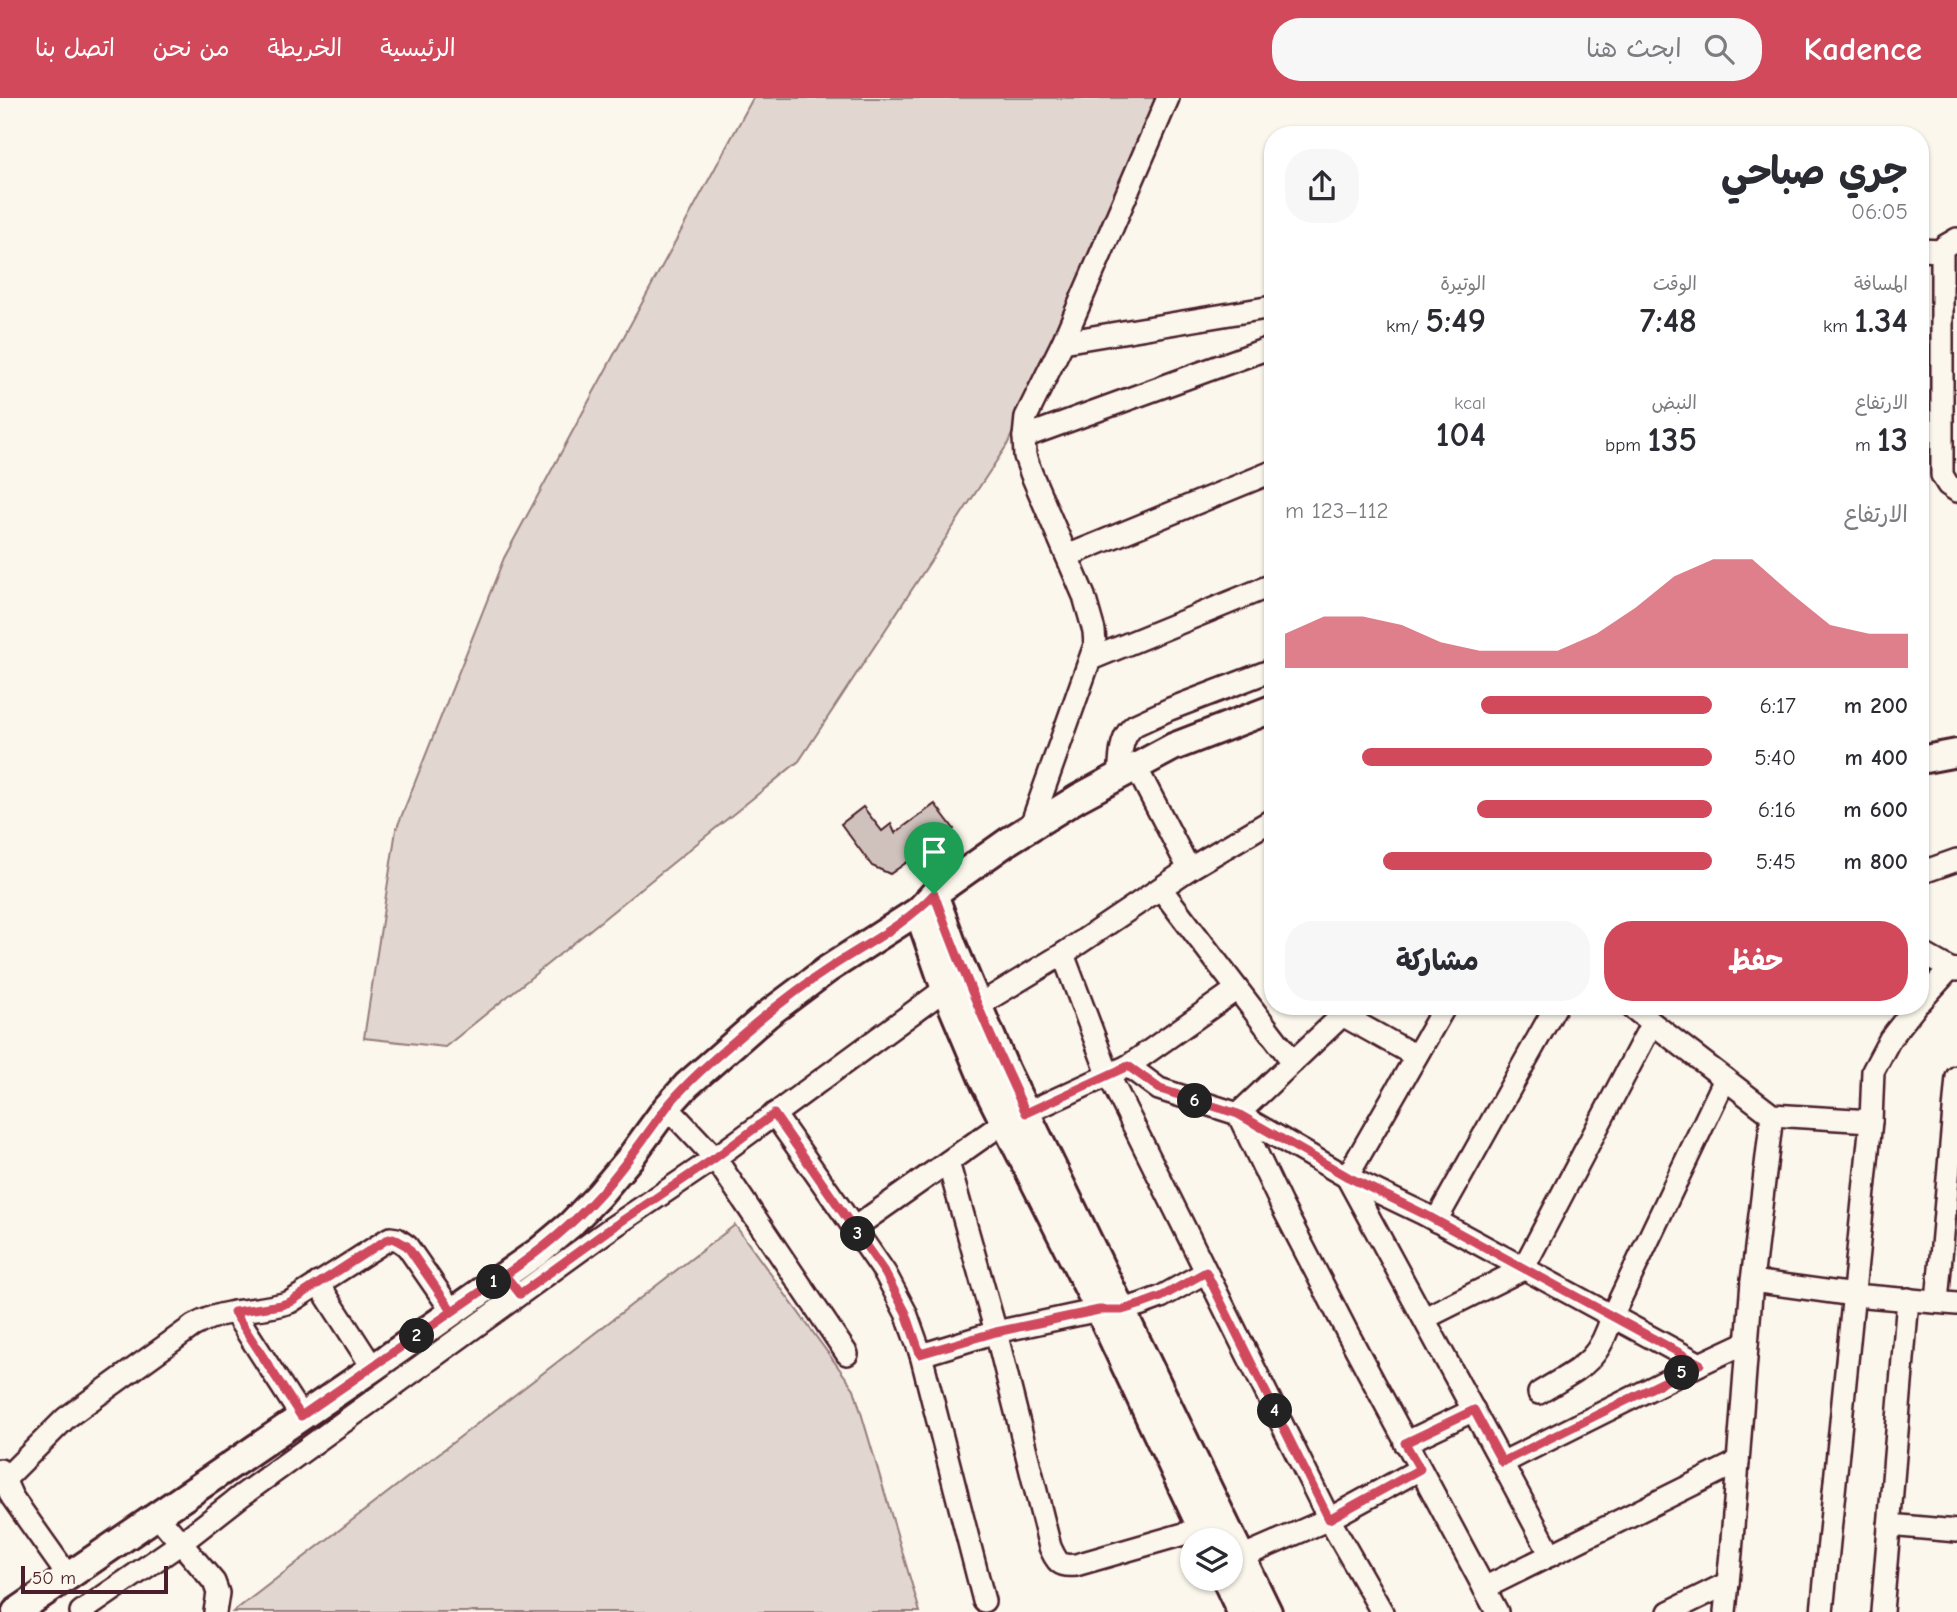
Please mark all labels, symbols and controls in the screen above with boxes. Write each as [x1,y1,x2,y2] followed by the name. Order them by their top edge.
[1272,18,1762,81] search box
[1700,30,1738,68] icon: search
[1804,30,1922,68] text: Kadence
[35,34,115,62] text: اتصل بنا
[153,34,229,62] text: من نحن
[267,34,342,62] text: الخريطة
[380,34,456,62] text: الرئيسية
[1586,34,1682,64] text: ابحث هنا
[1285,149,1359,223] button: share
[1721,150,1908,194] text: جري صباحي
[1851,198,1908,225] text: 06:05
[1440,273,1486,295] text: الوتيرة
[1653,273,1697,295] text: الوقت
[1854,273,1908,295] text: المسافة
[1425,300,1486,341] text: 5:49
[1640,300,1697,341] text: 7:48
[1854,300,1908,341] text: 1.34
[1386,315,1425,337] text: /km
[1823,315,1854,337] text: km
[1454,392,1486,414] text: kcal
[1652,392,1697,414] text: النبض
[1855,392,1908,414] text: الارتفاع
[1436,414,1486,455] text: 104
[1647,419,1697,460] text: 135
[1877,419,1908,460] text: 13
[1605,434,1647,456] text: bpm
[1855,434,1877,456] text: m
[1285,497,1389,524] text: 112–123 m
[1844,501,1908,528] text: الارتفاع
[1759,692,1796,719] text: 6:17
[1844,692,1908,719] text: 200 m
[1754,744,1796,771] text: 5:40
[1844,744,1908,771] text: 400 m
[1758,796,1796,823] text: 6:16
[1843,796,1908,823] text: 600 m
[904,822,964,894] pin
[915,833,953,871] icon: arrive
[1756,848,1796,875] text: 5:45
[1843,848,1908,875] text: 800 m
[1285,921,1590,1001] button: مشاركة
[1604,921,1908,1001] button: حفظ
[1178,1084,1212,1118] pin: 6
[1190,1089,1199,1111] text: 6
[840,1216,876,1252] pin: 3
[853,1222,862,1244] text: 3
[476,1264,512,1300] pin: 1
[490,1270,497,1292] text: 1
[400,1318,434,1354] pin: 2
[412,1324,421,1346] text: 2
[1664,1356,1700,1390] pin: 5
[1676,1361,1687,1383] text: 5
[1258,1394,1292,1428] pin: 4
[1270,1399,1279,1421] text: 4
[1180,1528,1243,1591] map controls
[1180,1528,1243,1591] button: layers
[21,1563,168,1595] scale bar
[32,1567,76,1589] text: 50 m

